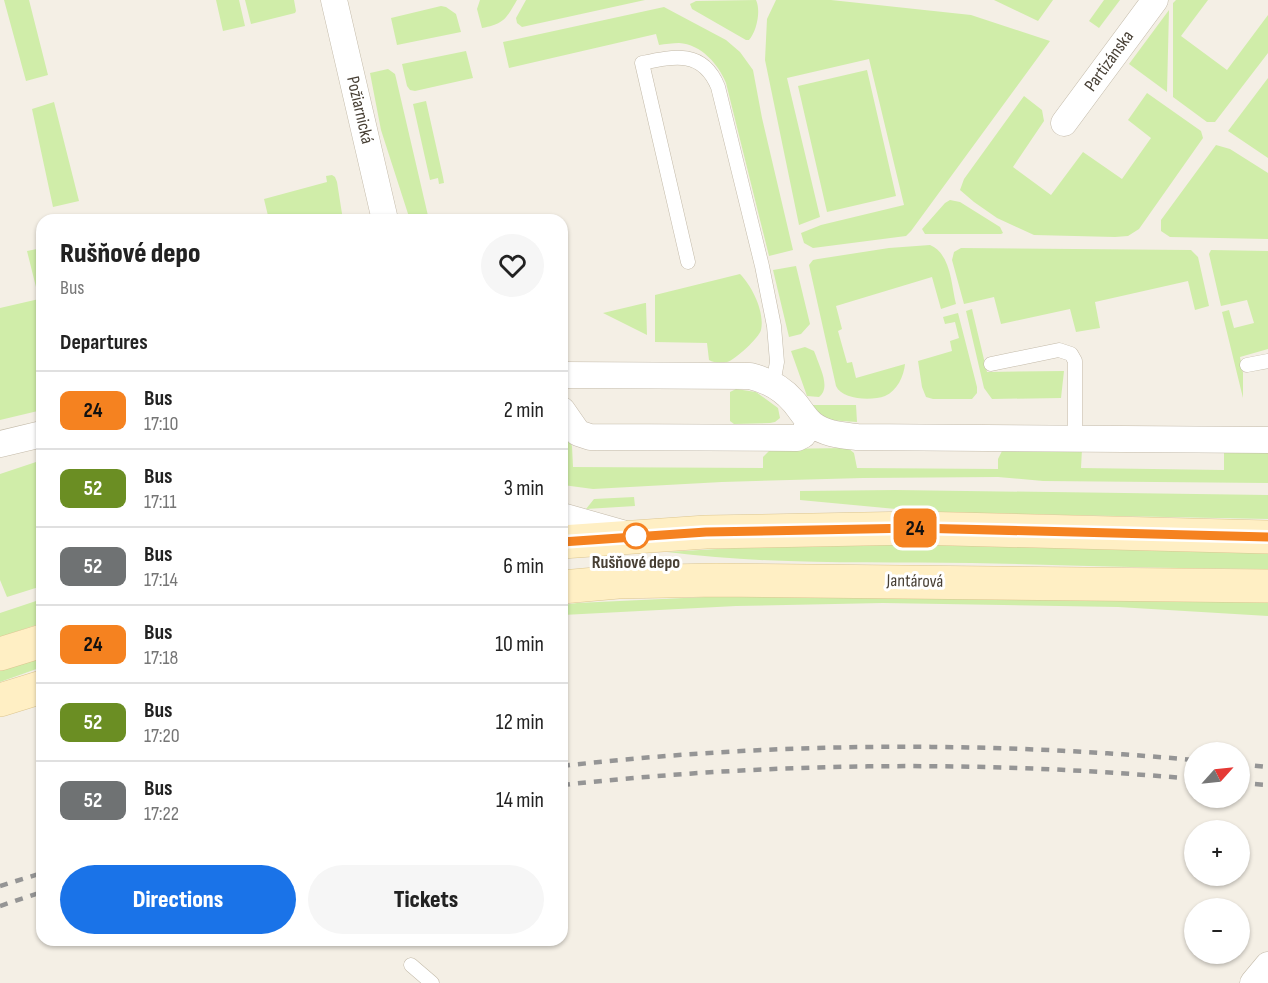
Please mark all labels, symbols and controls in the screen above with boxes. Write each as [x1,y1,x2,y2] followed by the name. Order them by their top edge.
[1080,27,1138,95] street label: Partizánska
[342,74,378,146] street label: Požiarnická
[481,234,544,297] button: heart
[60,237,200,270] text: Rušňové depo
[60,276,84,300] text: Bus
[60,329,148,356] text: Departures
[144,385,173,412] text: Bus
[504,397,544,424] text: 2 min
[84,398,102,423] text: 24
[144,412,179,436] text: 17:10
[144,463,173,490] text: Bus
[504,475,544,502] text: 3 min
[84,476,102,501] text: 52
[144,490,177,514] text: 17:11
[888,508,942,548] line badge: 24
[906,516,924,541] text: 24
[623,523,649,549] marker: Rušňové depo
[144,541,173,568] text: Bus
[592,552,680,573] place label: Rušňové depo
[503,553,544,580] text: 6 min
[84,554,102,579] text: 52
[144,568,178,592] text: 17:14
[886,570,944,592] street label: Jantárová
[144,619,173,646] text: Bus
[495,631,544,658] text: 10 min
[84,632,102,657] text: 24
[144,646,178,670] text: 17:18
[144,697,173,724] text: Bus
[496,709,544,736] text: 12 min
[84,710,102,735] text: 52
[144,724,180,748] text: 17:20
[1184,742,1250,808] north arrow
[1184,742,1250,964] map controls
[144,775,173,802] text: Bus
[496,787,544,814] text: 14 min
[84,788,102,813] text: 52
[144,802,179,826] text: 17:22
[1184,820,1250,886] button: +
[60,865,296,934] button: Directions
[308,865,544,934] button: Tickets
[1184,898,1250,964] button: −

